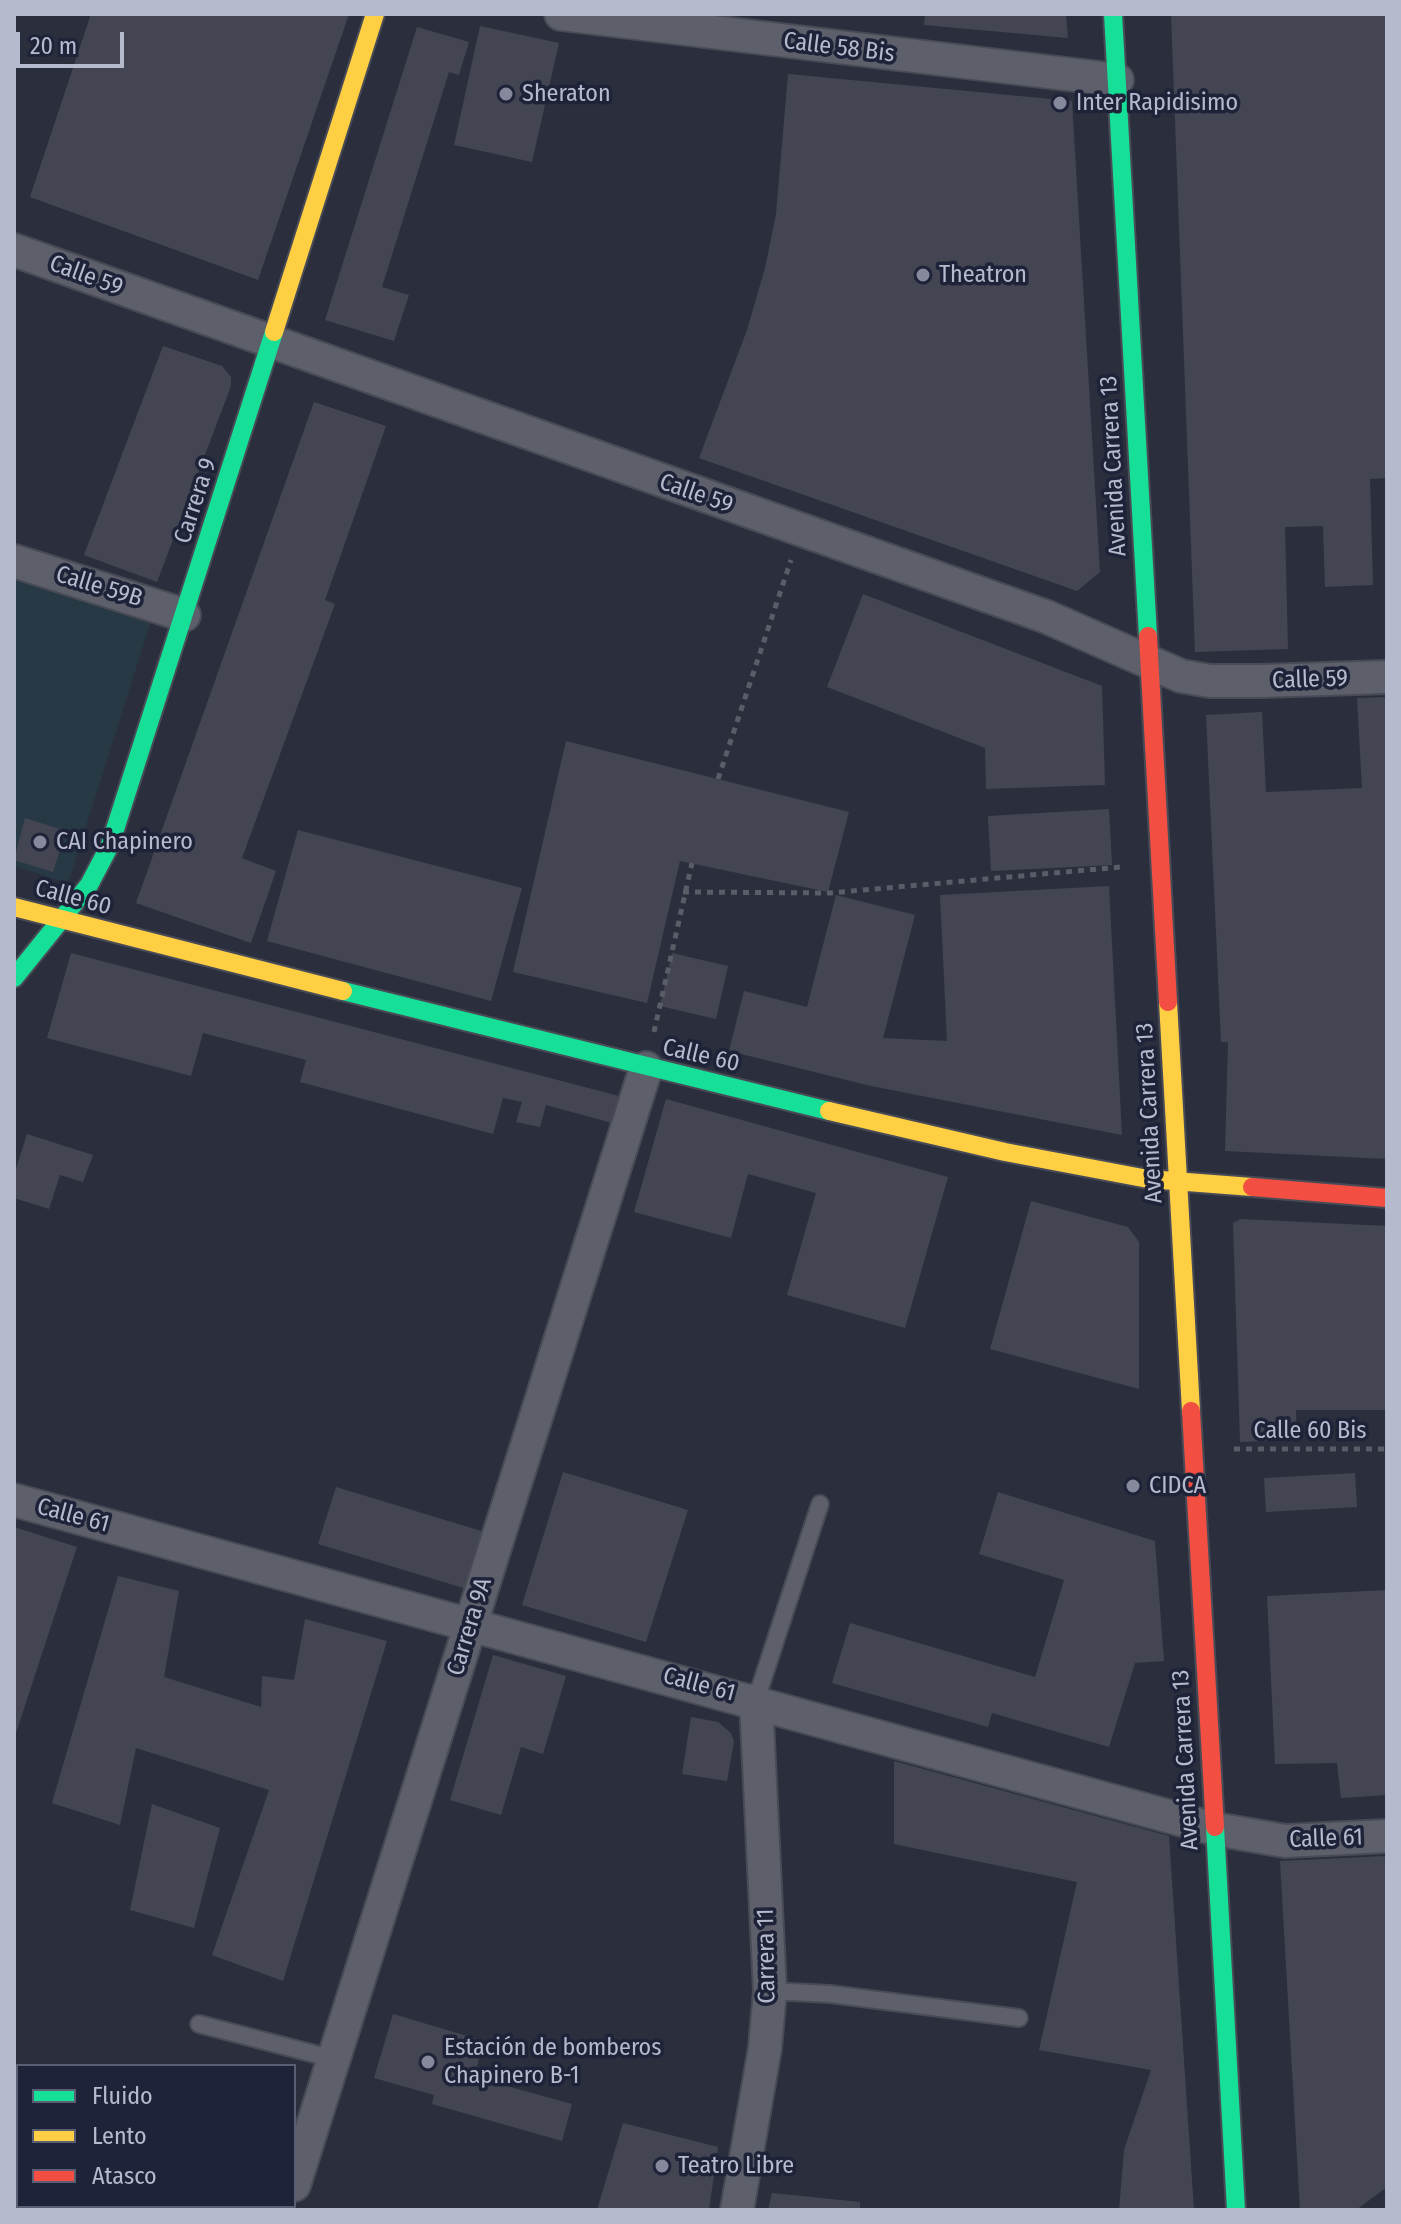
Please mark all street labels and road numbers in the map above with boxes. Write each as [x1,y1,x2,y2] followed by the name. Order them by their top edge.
[782,27,896,69] street label: Calle 58 Bis
[45,249,127,303] street label: Calle 59
[1095,375,1133,557] street label: Avenida Carrera 13
[169,455,223,547] street label: Carrera 9
[655,468,737,520] street label: Calle 59
[52,560,146,614] street label: Calle 59B
[1272,664,1348,696] street label: Calle 59
[32,874,114,922] street label: Calle 60
[1131,1022,1169,1204] street label: Avenida Carrera 13
[660,1033,742,1079] street label: Calle 60
[1254,1417,1366,1445] street label: Calle 60 Bis
[34,1493,112,1539] street label: Calle 61
[442,1575,498,1679] street label: Carrera 9A
[660,1662,738,1708] street label: Calle 61
[1167,1669,1205,1851] street label: Avenida Carrera 13
[1289,1823,1363,1855] street label: Calle 61
[752,1908,782,2004] street label: Carrera 11

